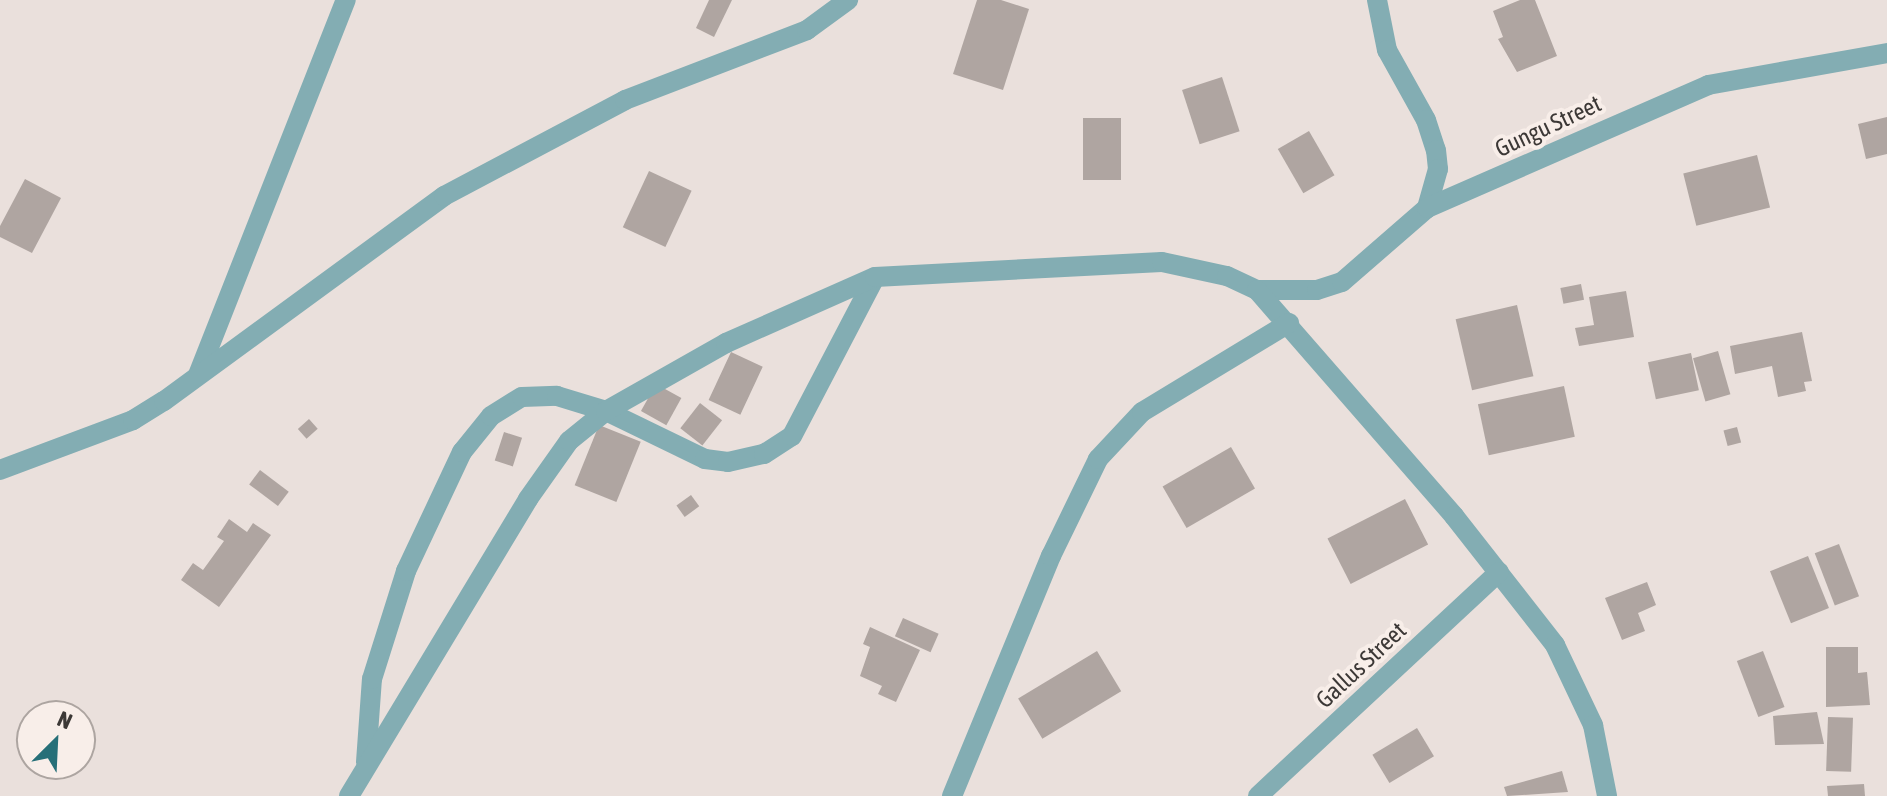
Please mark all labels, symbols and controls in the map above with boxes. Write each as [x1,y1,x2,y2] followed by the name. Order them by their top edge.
[1490,89,1606,163] street label: Gungu Street
[1310,616,1412,714] street label: Gallus Street
[16,700,96,780] north arrow
[54,705,76,734] text: N

